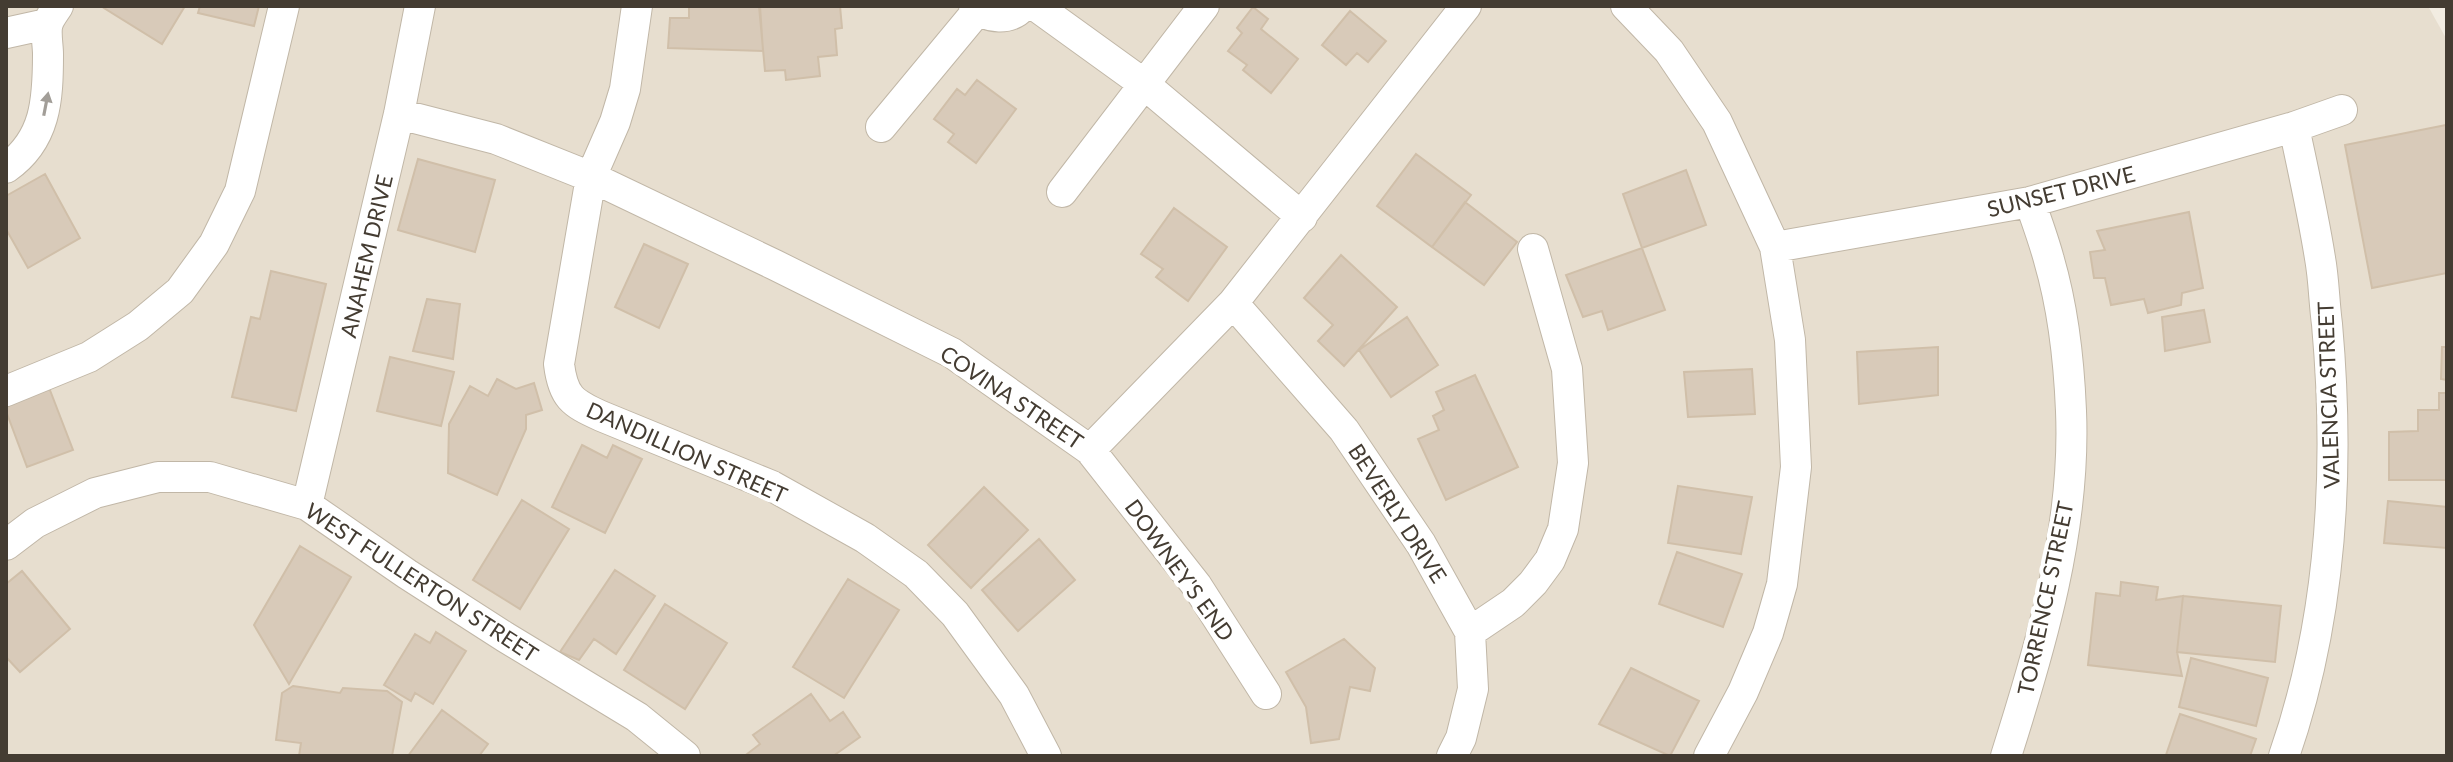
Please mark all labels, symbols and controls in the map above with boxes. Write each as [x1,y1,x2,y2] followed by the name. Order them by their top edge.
[40,91,52,116] one-way arrow
[1984,160,2138,222] street label: SUNSET DRIVE
[334,172,398,340] street label: ANAHEM DRIVE
[2311,301,2345,489] street label: VALENCIA STREET
[936,339,1088,455] street label: COVINA STREET
[582,396,792,508] street label: DANDILLION STREET
[1343,438,1453,588] street label: BEVERLY DRIVE
[1120,494,1240,646] street label: DOWNEY'S END
[301,497,543,667] street label: WEST FULLERTON STREET
[2011,499,2079,697] street label: TORRENCE STREET

